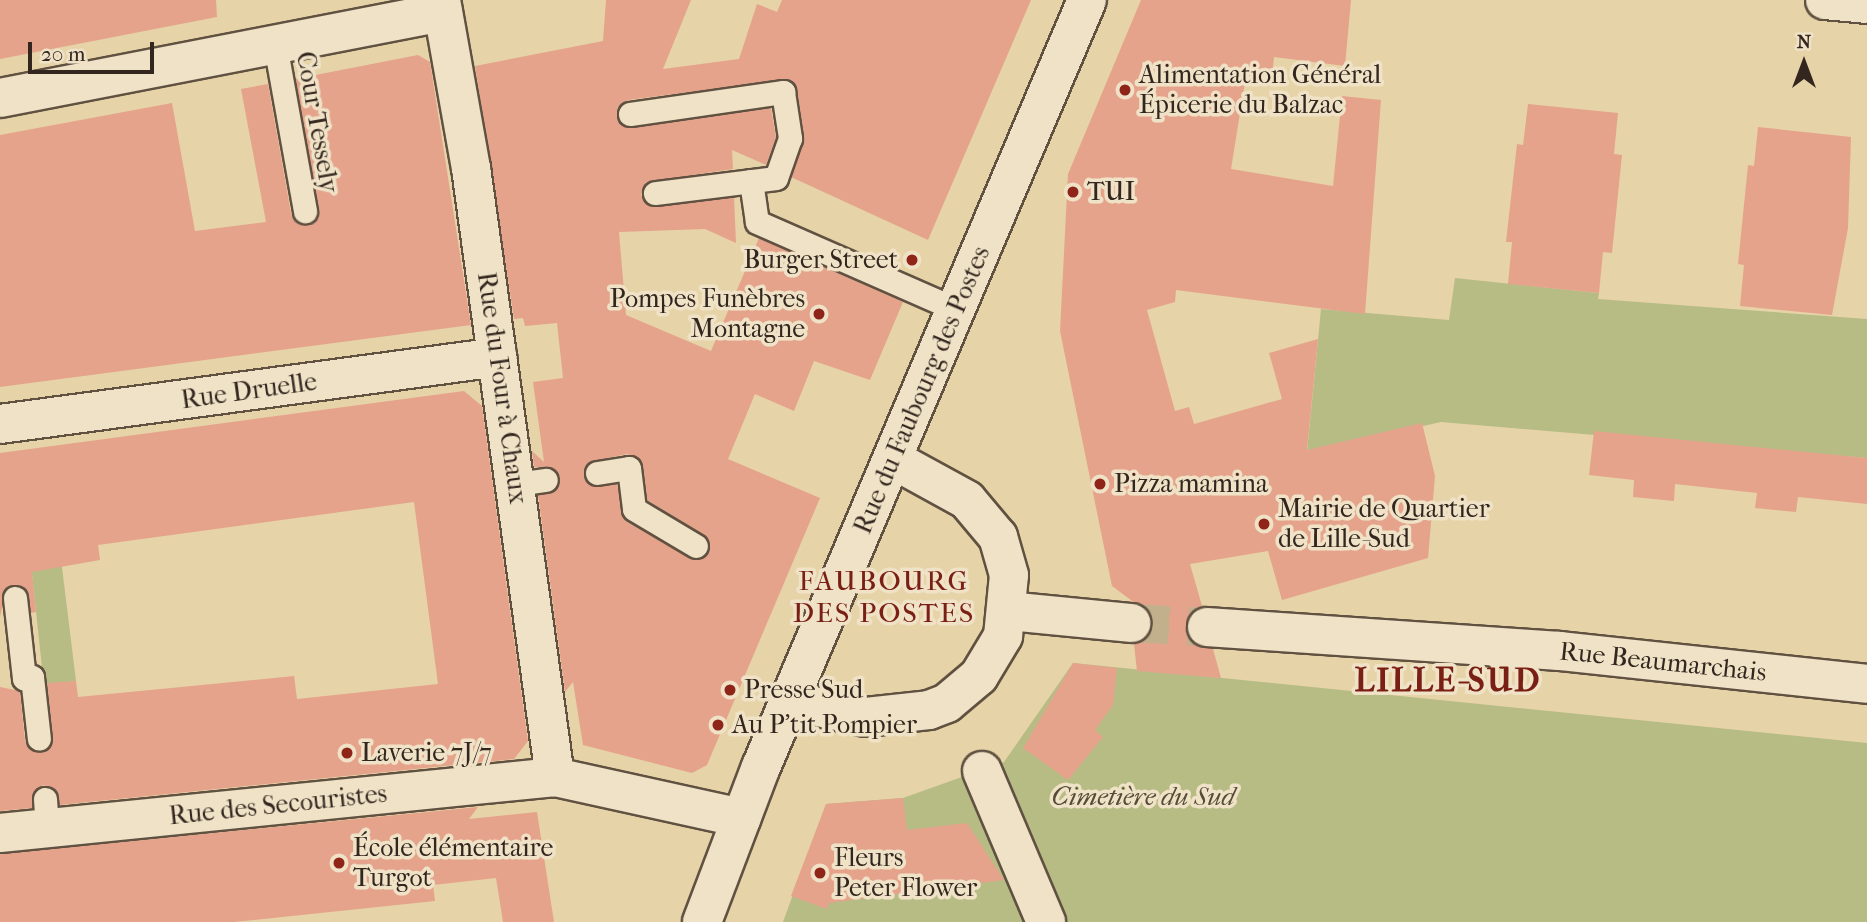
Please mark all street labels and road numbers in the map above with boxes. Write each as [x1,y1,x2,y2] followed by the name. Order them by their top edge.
[289,49,345,195] street label: Cour Tessely
[847,241,997,539] street label: Rue du Faubourg des Postes
[470,270,534,506] street label: Rue du Four à Chaux
[179,366,319,416] street label: Rue Druelle
[1558,636,1768,688] street label: Rue Beaumarchais
[167,778,389,832] street label: Rue des Secouristes

